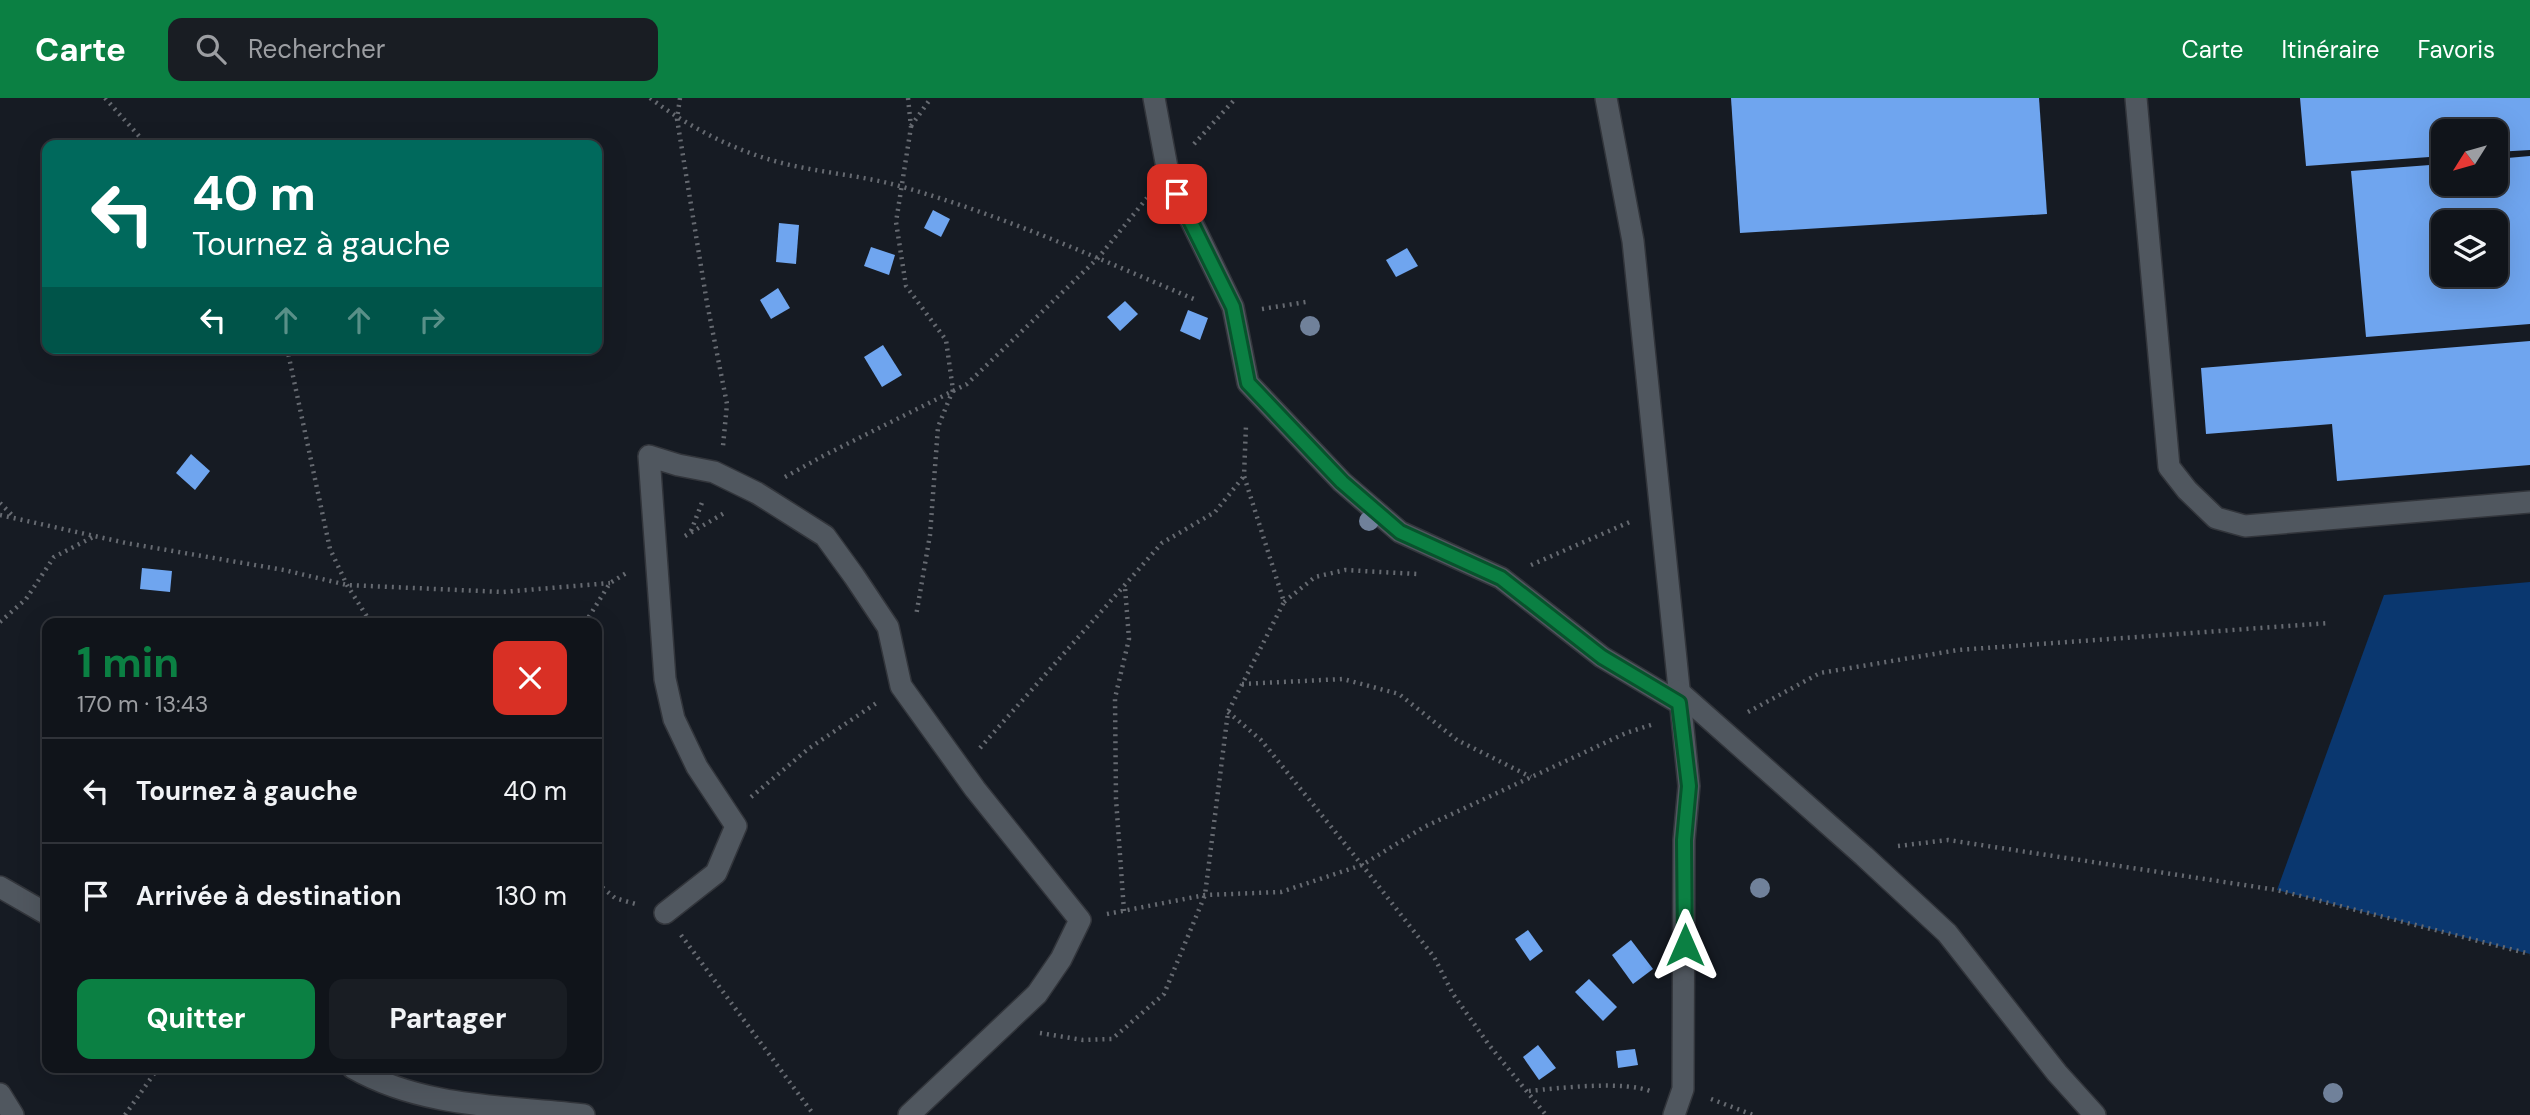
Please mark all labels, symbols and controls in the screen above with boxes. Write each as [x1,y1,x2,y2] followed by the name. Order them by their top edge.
[168,18,658,81] search box
[35,28,126,71] text: Carte
[192,30,230,68] icon: search
[248,32,385,66] text: Rechercher
[2182,34,2243,65] text: Carte
[2281,34,2379,65] text: Itinéraire
[2417,34,2495,65] text: Favoris
[2431,119,2508,196] north arrow
[2431,119,2508,287] map controls
[192,161,316,225] text: 40 m
[1147,164,1207,224] pin
[77,168,168,259] icon: left
[1158,175,1196,213] icon: arrive
[2431,210,2508,287] button: layers
[192,223,450,265] text: Tournez à gauche
[194,301,232,339] icon: left
[267,301,305,339] icon: ahead
[340,301,378,339] icon: ahead
[413,301,451,339] icon: right
[77,635,179,690] text: 1 min
[493,641,567,715] button: close
[77,689,208,719] text: 170 m · 13:43
[77,772,115,810] icon: left
[136,774,358,808] text: Tournez à gauche
[503,774,567,808] text: 40 m
[77,877,115,915] icon: arrive
[136,879,402,913] text: Arrivée à destination
[496,879,567,913] text: 130 m
[1648,908,1722,982] position arrow
[77,979,315,1059] button: Quitter
[329,979,567,1059] button: Partager

